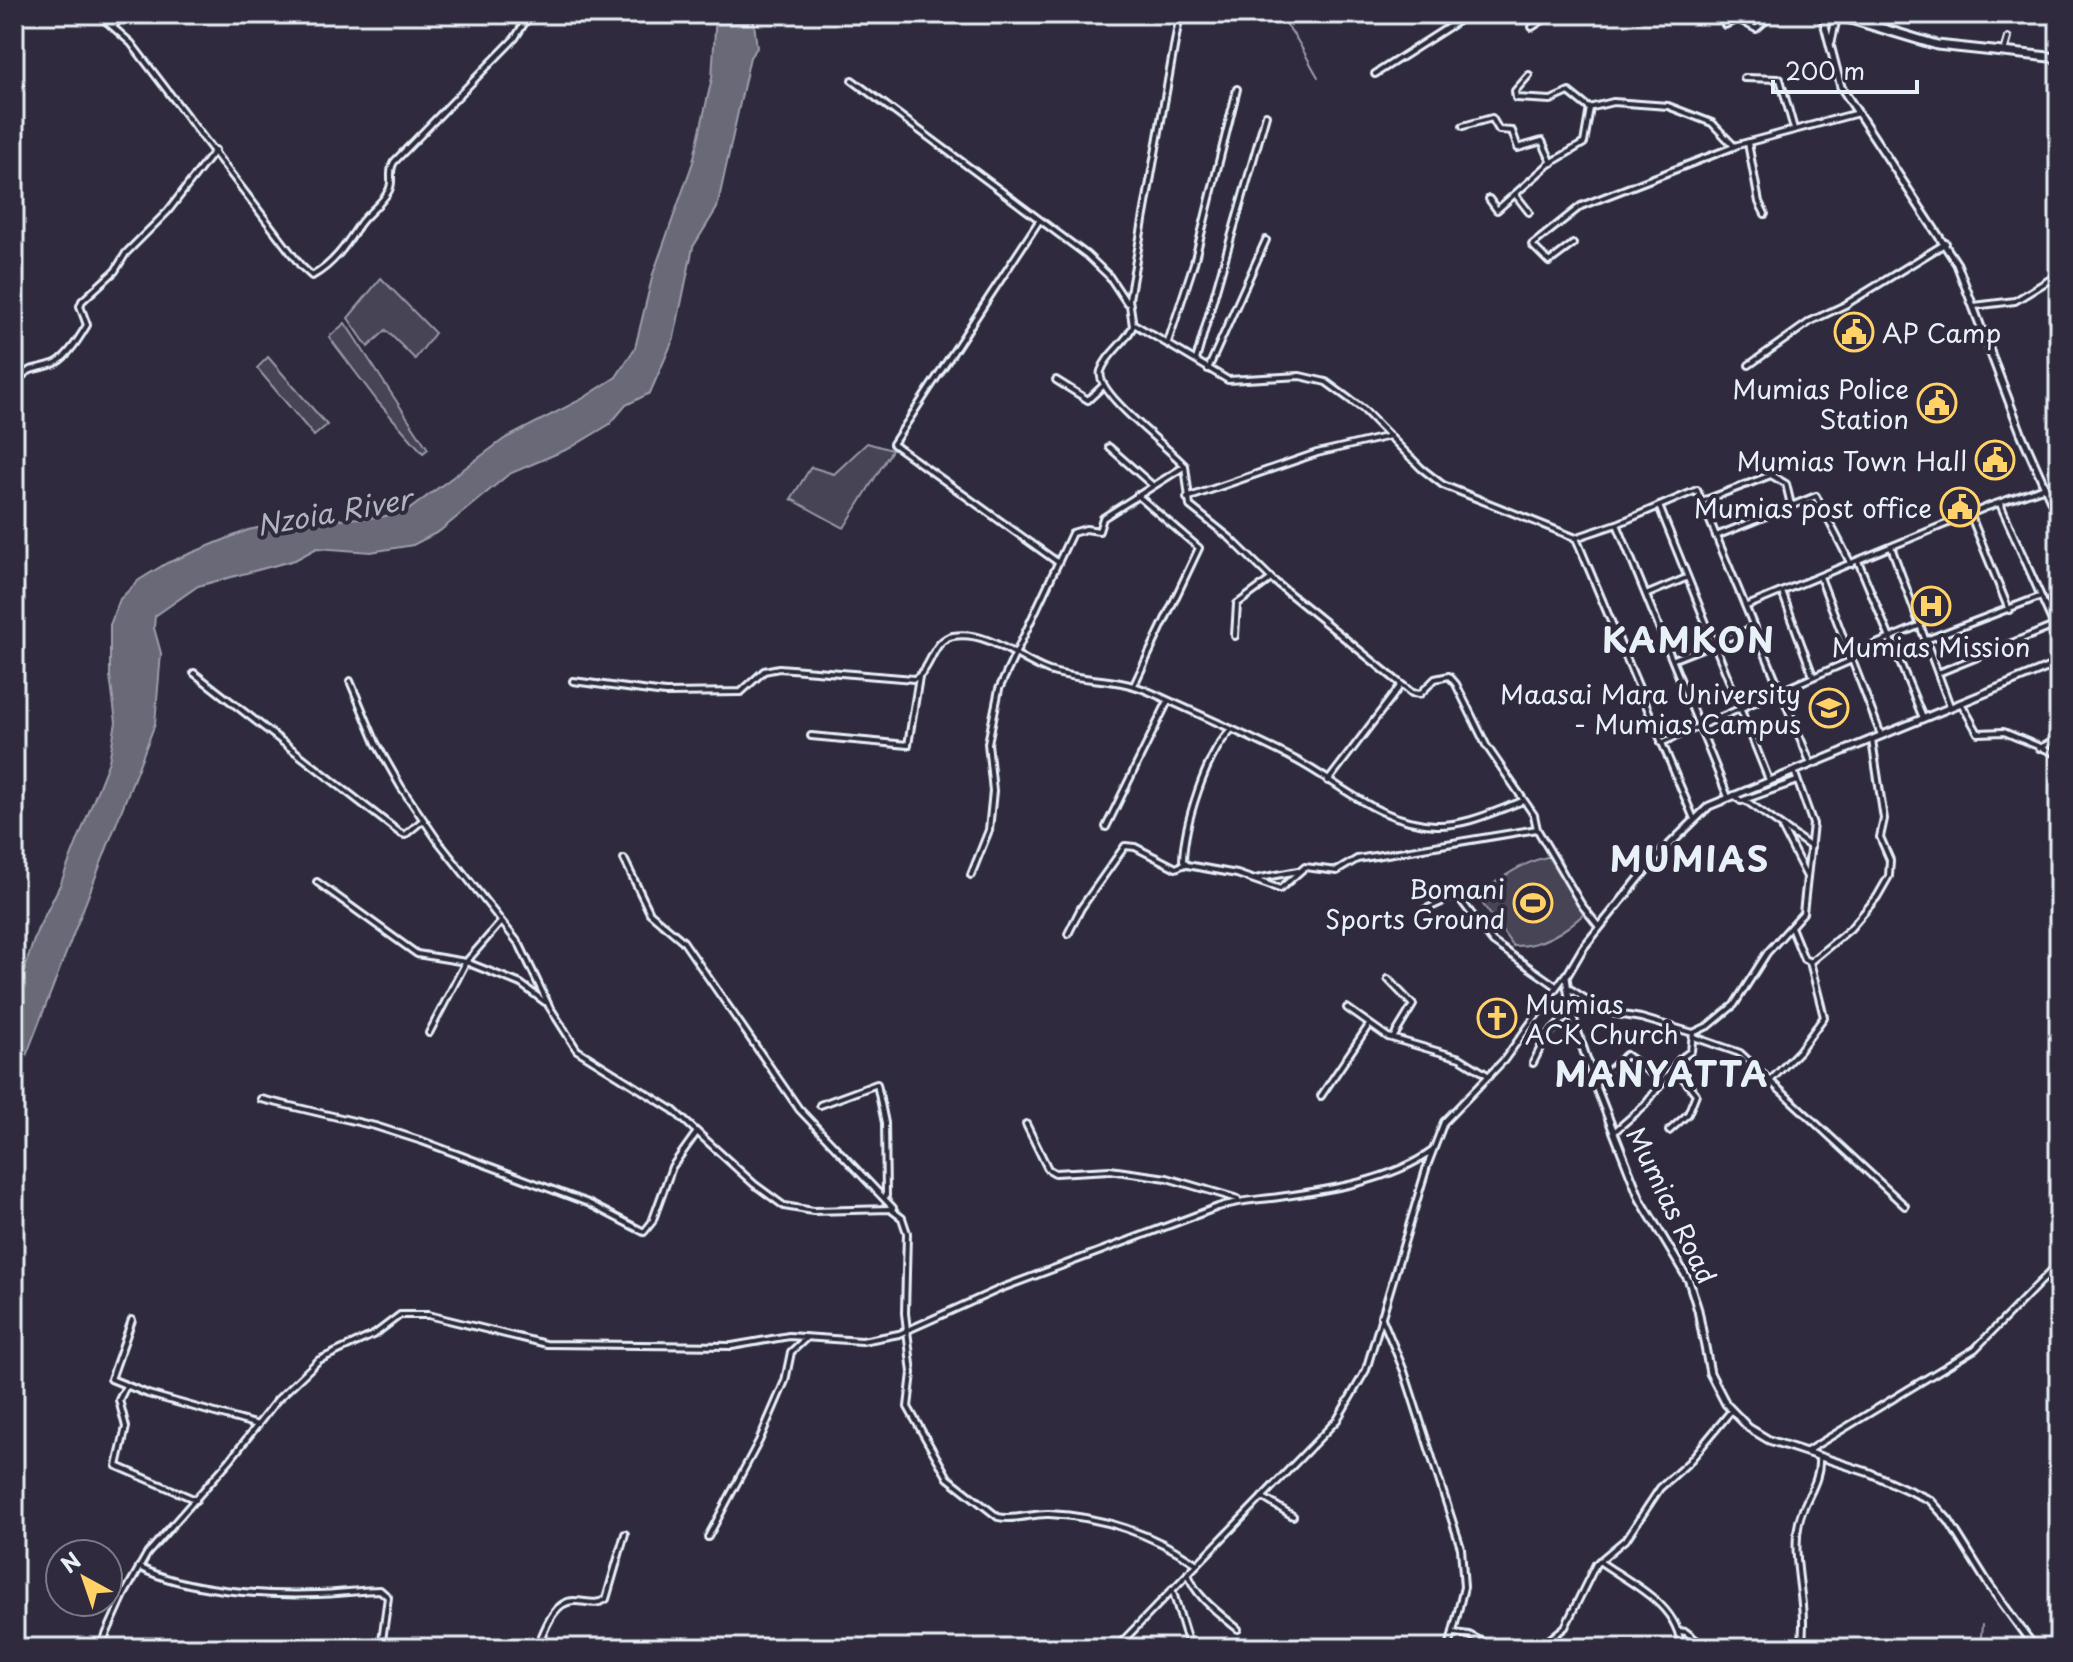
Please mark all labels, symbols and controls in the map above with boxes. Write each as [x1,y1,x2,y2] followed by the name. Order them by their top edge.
[1773,44,1917,94] scale bar
[1785,52,1865,88] text: 200 m
[1833,311,1875,353] public building icon: AP Camp
[1882,313,2001,352] place label: AP Camp
[1732,369,1909,438] place label: Mumias Police Station
[1916,382,1958,424] public building icon: Mumias Police Station
[1974,439,2016,481] public building icon: Mumias Town Hall
[1737,441,1967,480] place label: Mumias Town Hall
[253,475,419,546] water label: Nzoia River
[1939,486,1981,528] public building icon: Mumias post office
[1694,488,1932,527] place label: Mumias post office
[1910,585,1952,627] hospital icon: Mumias Mission
[1602,613,1776,665] district label: KAMKON
[1832,627,2030,666] place label: Mumias Mission
[1500,674,1801,743] place label: Maasai Mara University - Mumias Campus
[1808,687,1850,729] school or university icon: Maasai Mara University - Mumias Campus
[1610,832,1770,884] district label: MUMIAS
[1325,869,1505,938] place label: Bomani Sports Ground
[1512,882,1554,924] sports icon: Bomani Sports Ground
[1525,984,1679,1053] place label: Mumias ACK Church
[1476,997,1518,1039] church icon: Mumias ACK Church
[1554,1047,1770,1099] district label: MANYATTA
[1617,1120,1727,1290] street label: Mumias Road
[44,1538,124,1618] north arrow
[53,1543,87,1580] text: N

